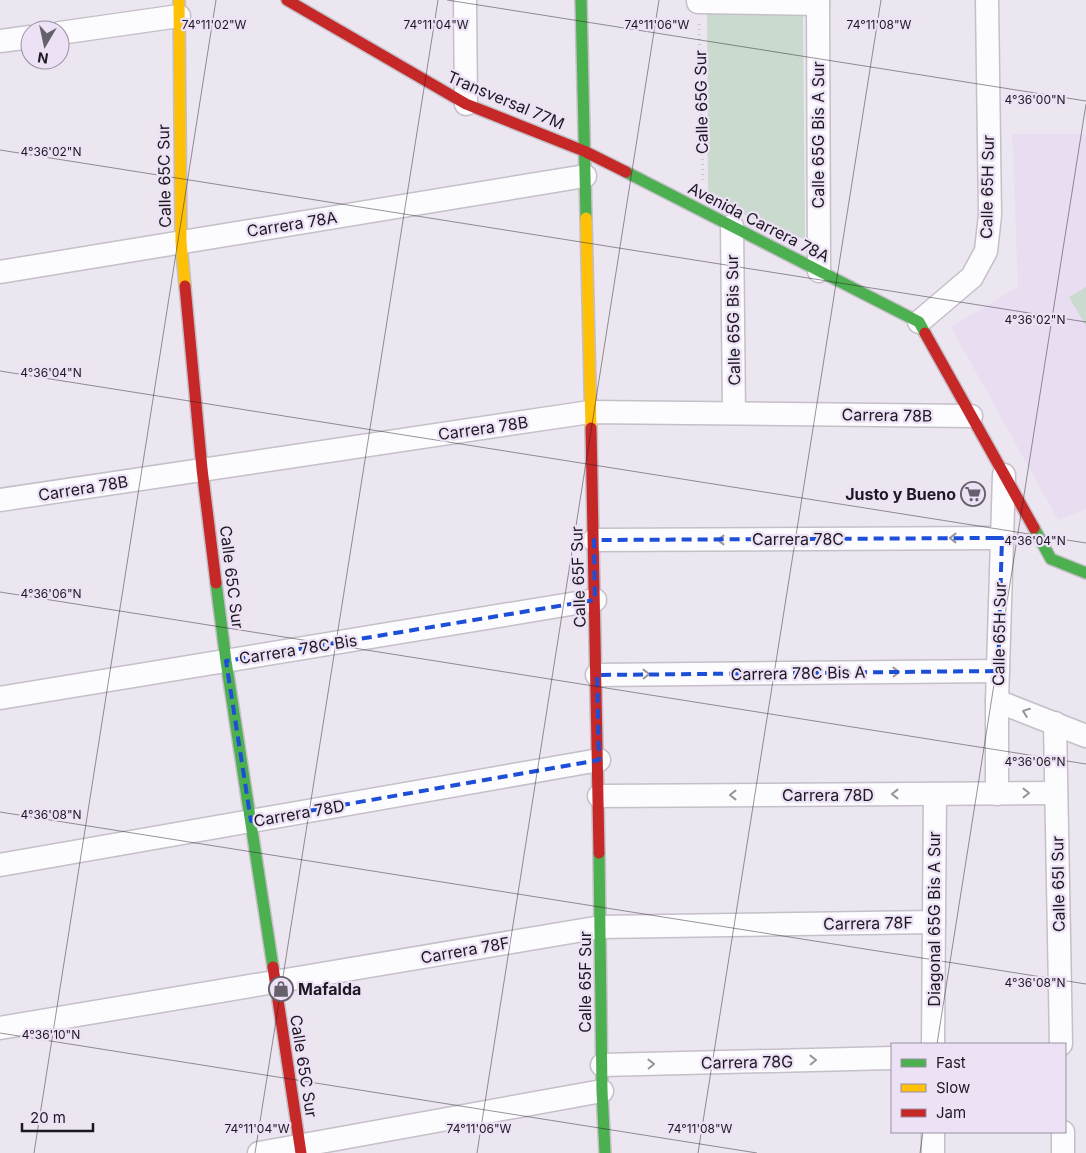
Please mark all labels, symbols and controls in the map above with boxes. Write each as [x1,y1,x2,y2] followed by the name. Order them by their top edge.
[182,17,247,32] text: 74°11'02"W
[403,17,469,32] text: 74°11'04"W
[625,17,690,32] text: 74°11'06"W
[847,17,912,32] text: 74°11'08"W
[20,20,70,70] north arrow
[36,49,49,68] text: N
[690,50,712,154] street label: Calle 65G Sur
[808,62,828,208] street label: Calle 65G Bis A Sur
[445,66,567,134] street label: Transversal 77M
[1004,92,1066,107] text: 4°36'00"N
[153,124,175,228] street label: Calle 65C Sur
[976,135,998,239] street label: Calle 65H Sur
[21,144,81,159] text: 4°36'02"N
[685,178,833,266] street label: Avenida Carrera 78A
[245,207,339,241] street label: Carrera 78A
[722,254,744,386] street label: Calle 65G Bis Sur
[1005,312,1065,327] text: 4°36'02"N
[20,365,82,380] text: 4°36'04"N
[841,404,933,426] street label: Carrera 78B
[437,412,529,444] street label: Carrera 78B
[37,471,129,505] street label: Carrera 78B
[960,481,986,507] supermarket icon: Justo y Bueno
[845,484,956,504] place label: Justo y Bueno
[216,524,248,630] street label: Calle 65C Sur
[566,526,590,628] street label: Calle 65F Sur
[752,529,844,549] street label: Carrera 78C
[949,533,957,543] one-way arrow
[1004,533,1066,548] text: 4°36'04"N
[717,535,724,545] one-way arrow
[988,582,1010,686] street label: Calle 65H Sur
[20,586,82,601] text: 4°36'06"N
[238,630,358,668] street label: Carrera 78C Bis
[730,662,866,684] street label: Carrera 78C Bis A
[892,667,900,677] one-way arrow
[642,669,650,679] one-way arrow
[1022,708,1031,718] one-way arrow
[1004,754,1066,769] text: 4°36'06"N
[782,785,874,805] street label: Carrera 78D
[1023,788,1031,799] one-way arrow
[891,789,899,800] one-way arrow
[729,790,737,801] one-way arrow
[252,795,346,831] street label: Carrera 78D
[20,807,82,822] text: 4°36'08"N
[924,831,944,1007] street label: Diagonal 65G Bis A Sur
[1047,836,1069,932] street label: Calle 65I Sur
[823,912,913,934] street label: Carrera 78F
[575,931,595,1033] street label: Calle 65F Sur
[419,932,511,968] street label: Carrera 78F
[1004,975,1066,990] text: 4°36'08"N
[268,976,294,1002] shop icon: Mafalda
[298,979,361,999] place label: Mafalda
[286,1013,322,1119] street label: Calle 65C Sur
[22,1027,80,1042] text: 4°36'10"N
[891,1043,1066,1133] legend
[701,1051,793,1073] street label: Carrera 78G
[936,1053,966,1072] text: Fast
[810,1055,817,1065] one-way arrow
[647,1059,655,1069] one-way arrow
[936,1078,970,1097] text: Slow
[22,1100,94,1132] scale bar
[936,1103,966,1122] text: Jam
[30,1108,66,1127] text: 20 m
[224,1121,290,1136] text: 74°11'04"W
[447,1121,512,1136] text: 74°11'06"W
[668,1121,733,1136] text: 74°11'08"W

